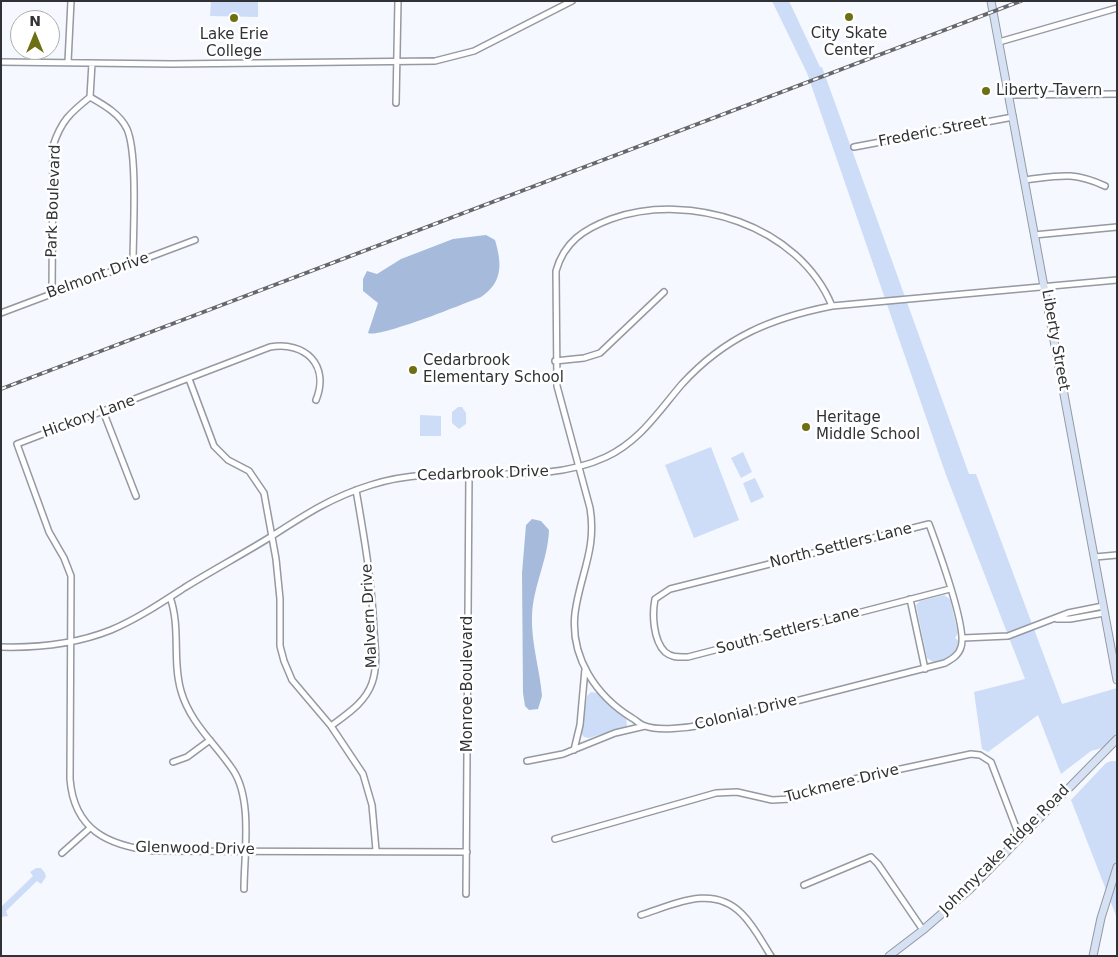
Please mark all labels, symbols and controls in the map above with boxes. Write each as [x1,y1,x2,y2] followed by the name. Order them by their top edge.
[10,10,60,60] north arrow
[843,11,855,23] marker: City Skate Center
[228,12,240,24] marker: Lake Erie College
[29,13,41,29] text: N
[811,25,887,60] place label: City Skate Center
[200,26,268,61] place label: Lake Erie College
[996,82,1102,100] place label: Liberty Tavern
[980,85,992,97] marker: Liberty Tavern
[877,113,989,151] street label: Frederic Street
[43,144,65,258] street label: Park Boulevard
[44,249,152,303] street label: Belmont Drive
[1037,288,1073,392] street label: Liberty Street
[423,352,564,387] place label: Cedarbrook Elementary School
[407,364,419,376] marker: Cedarbrook Elementary School
[40,392,138,442] street label: Hickory Lane
[816,409,920,444] place label: Heritage Middle School
[800,421,812,433] marker: Heritage Middle School
[417,463,549,485] street label: Cedarbrook Drive
[768,520,914,572] street label: North Settlers Lane
[358,563,382,669] street label: Malvern Drive
[715,603,861,659] street label: South Settlers Lane
[459,616,477,752] street label: Monroe Boulevard
[693,692,799,734] street label: Colonial Drive
[783,761,901,807] street label: Tuckmere Drive
[936,781,1074,919] street label: Johnnycake Ridge Road
[135,839,255,859] street label: Glenwood Drive

